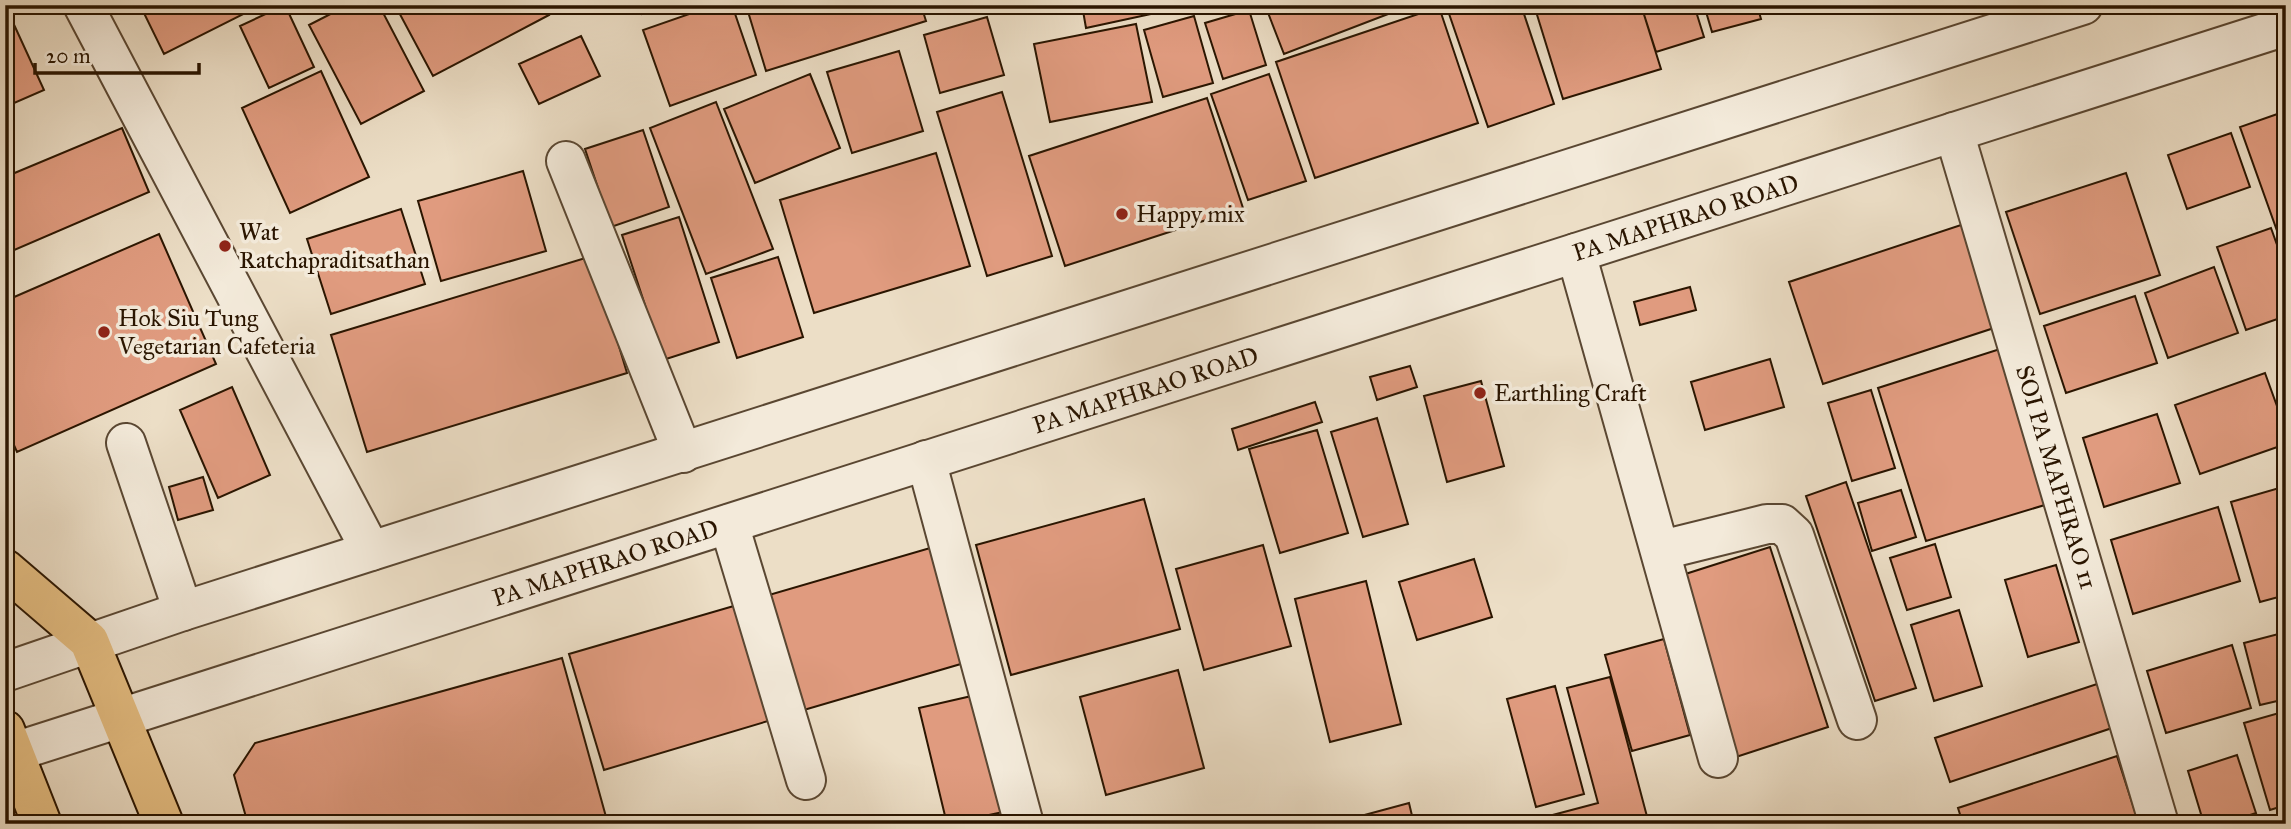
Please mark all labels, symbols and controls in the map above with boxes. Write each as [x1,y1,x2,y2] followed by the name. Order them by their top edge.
[35,32,200,76] scale bar
[46,43,91,69] text: 20 m
[1569,168,1802,268] street label: PA MAPHRAO ROAD
[1136,199,1245,229] place label: Happy mix
[1114,206,1130,222] marker: Happy mix
[239,217,430,275] place label: Wat Ratchapraditsathan
[217,238,233,254] marker: Wat Ratchapraditsathan
[117,303,316,361] place label: Hok Siu Tung Vegetarian Cafeteria
[96,324,112,340] marker: Hok Siu Tung Vegetarian Cafeteria
[1029,340,1262,441] street label: PA MAPHRAO ROAD
[2009,362,2104,593] street label: SOI PA MAPHRAO 11
[1494,378,1647,408] place label: Earthling Craft
[1472,385,1488,401] marker: Earthling Craft
[489,513,722,613] street label: PA MAPHRAO ROAD

